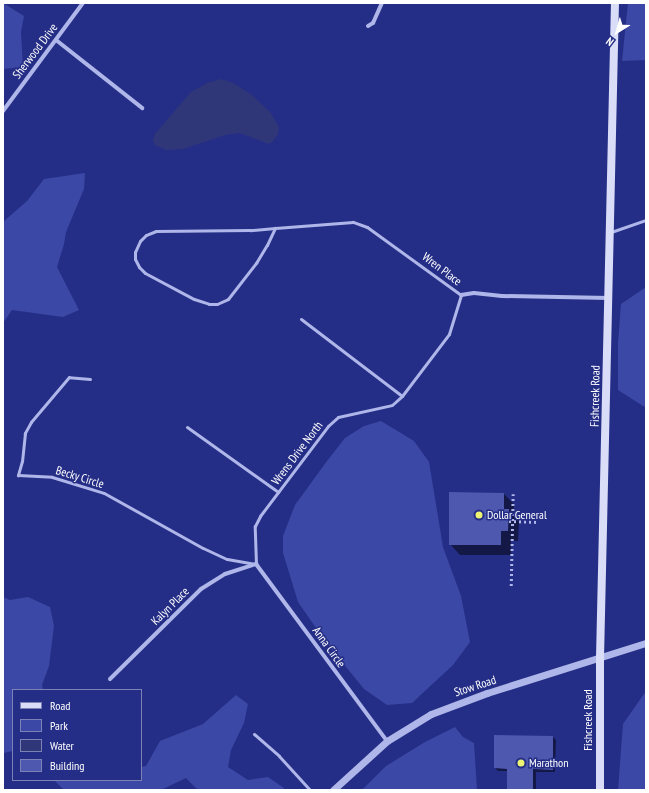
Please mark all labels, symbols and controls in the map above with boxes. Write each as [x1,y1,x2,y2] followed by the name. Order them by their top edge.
[597,12,637,52] north arrow
[10,20,60,82] street label: Sherwood Drive
[603,34,616,49] text: N
[419,249,465,289] street label: Wren Place
[587,365,603,427] street label: Fishcreek Road
[268,418,326,488] street label: Wrens Drive North
[54,463,106,491] street label: Becky Circle
[487,508,547,522] place label: Dollar General
[474,510,484,520] marker: Dollar General
[148,584,192,628] street label: Kalyn Place
[309,624,349,670] street label: Anna Circle
[452,672,498,700] street label: Stow Road
[12,689,142,781] legend
[581,689,595,751] street label: Fishcreek Road
[50,698,70,713] text: Road
[50,718,68,733] text: Park
[50,738,74,753] text: Water
[529,756,569,770] place label: Marathon
[50,758,85,773] text: Building
[516,758,526,768] marker: Marathon

